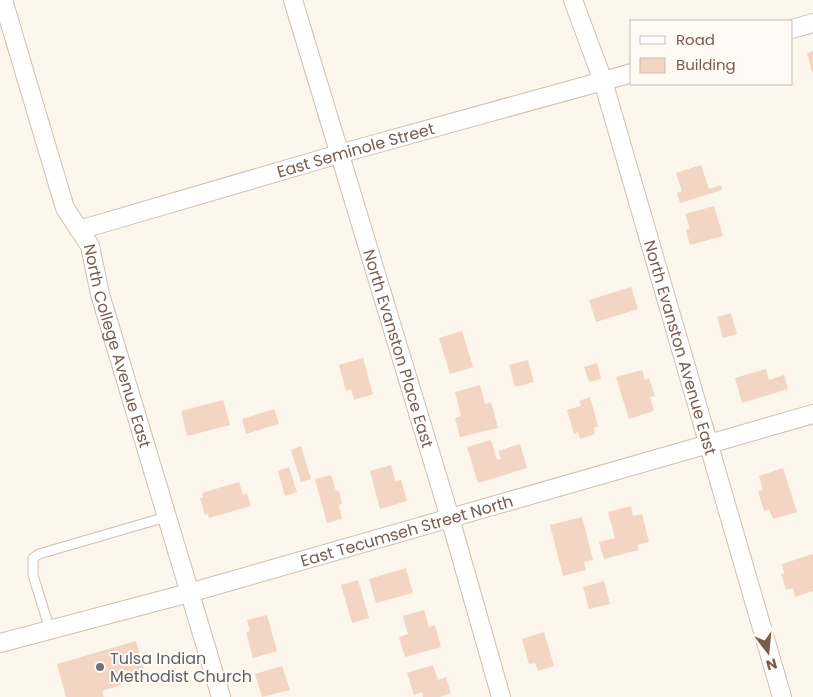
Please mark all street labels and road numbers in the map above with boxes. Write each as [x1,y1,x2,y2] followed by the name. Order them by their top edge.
[274,117,437,183] street label: East Seminole Street
[638,237,723,458] street label: North Evanston Avenue East
[78,242,157,451] street label: North College Avenue East
[358,246,440,451] street label: North Evanston Place East
[298,489,516,572] street label: East Tecumseh Street North

